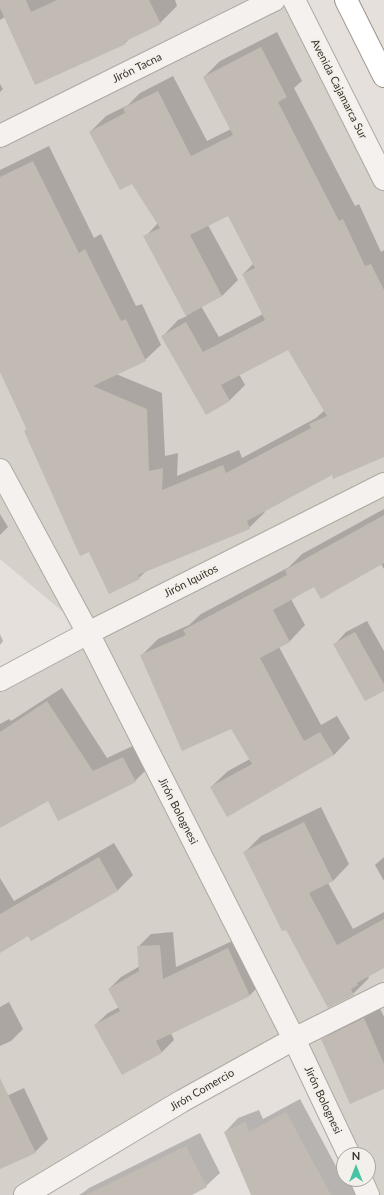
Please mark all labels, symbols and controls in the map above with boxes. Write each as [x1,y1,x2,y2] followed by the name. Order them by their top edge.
[308,37,370,141] street label: Avenida Cajamarca Sur
[110,50,164,86] street label: Jirón Tacna
[162,562,220,600] street label: Jirón Iquitos
[155,775,201,847] street label: Jirón Bolognesi
[302,1064,344,1136] street label: Jirón Bolognesi
[167,1066,237,1114] street label: Jirón Comercio
[336,1147,376,1187] north arrow
[352,1149,360,1162] text: N

